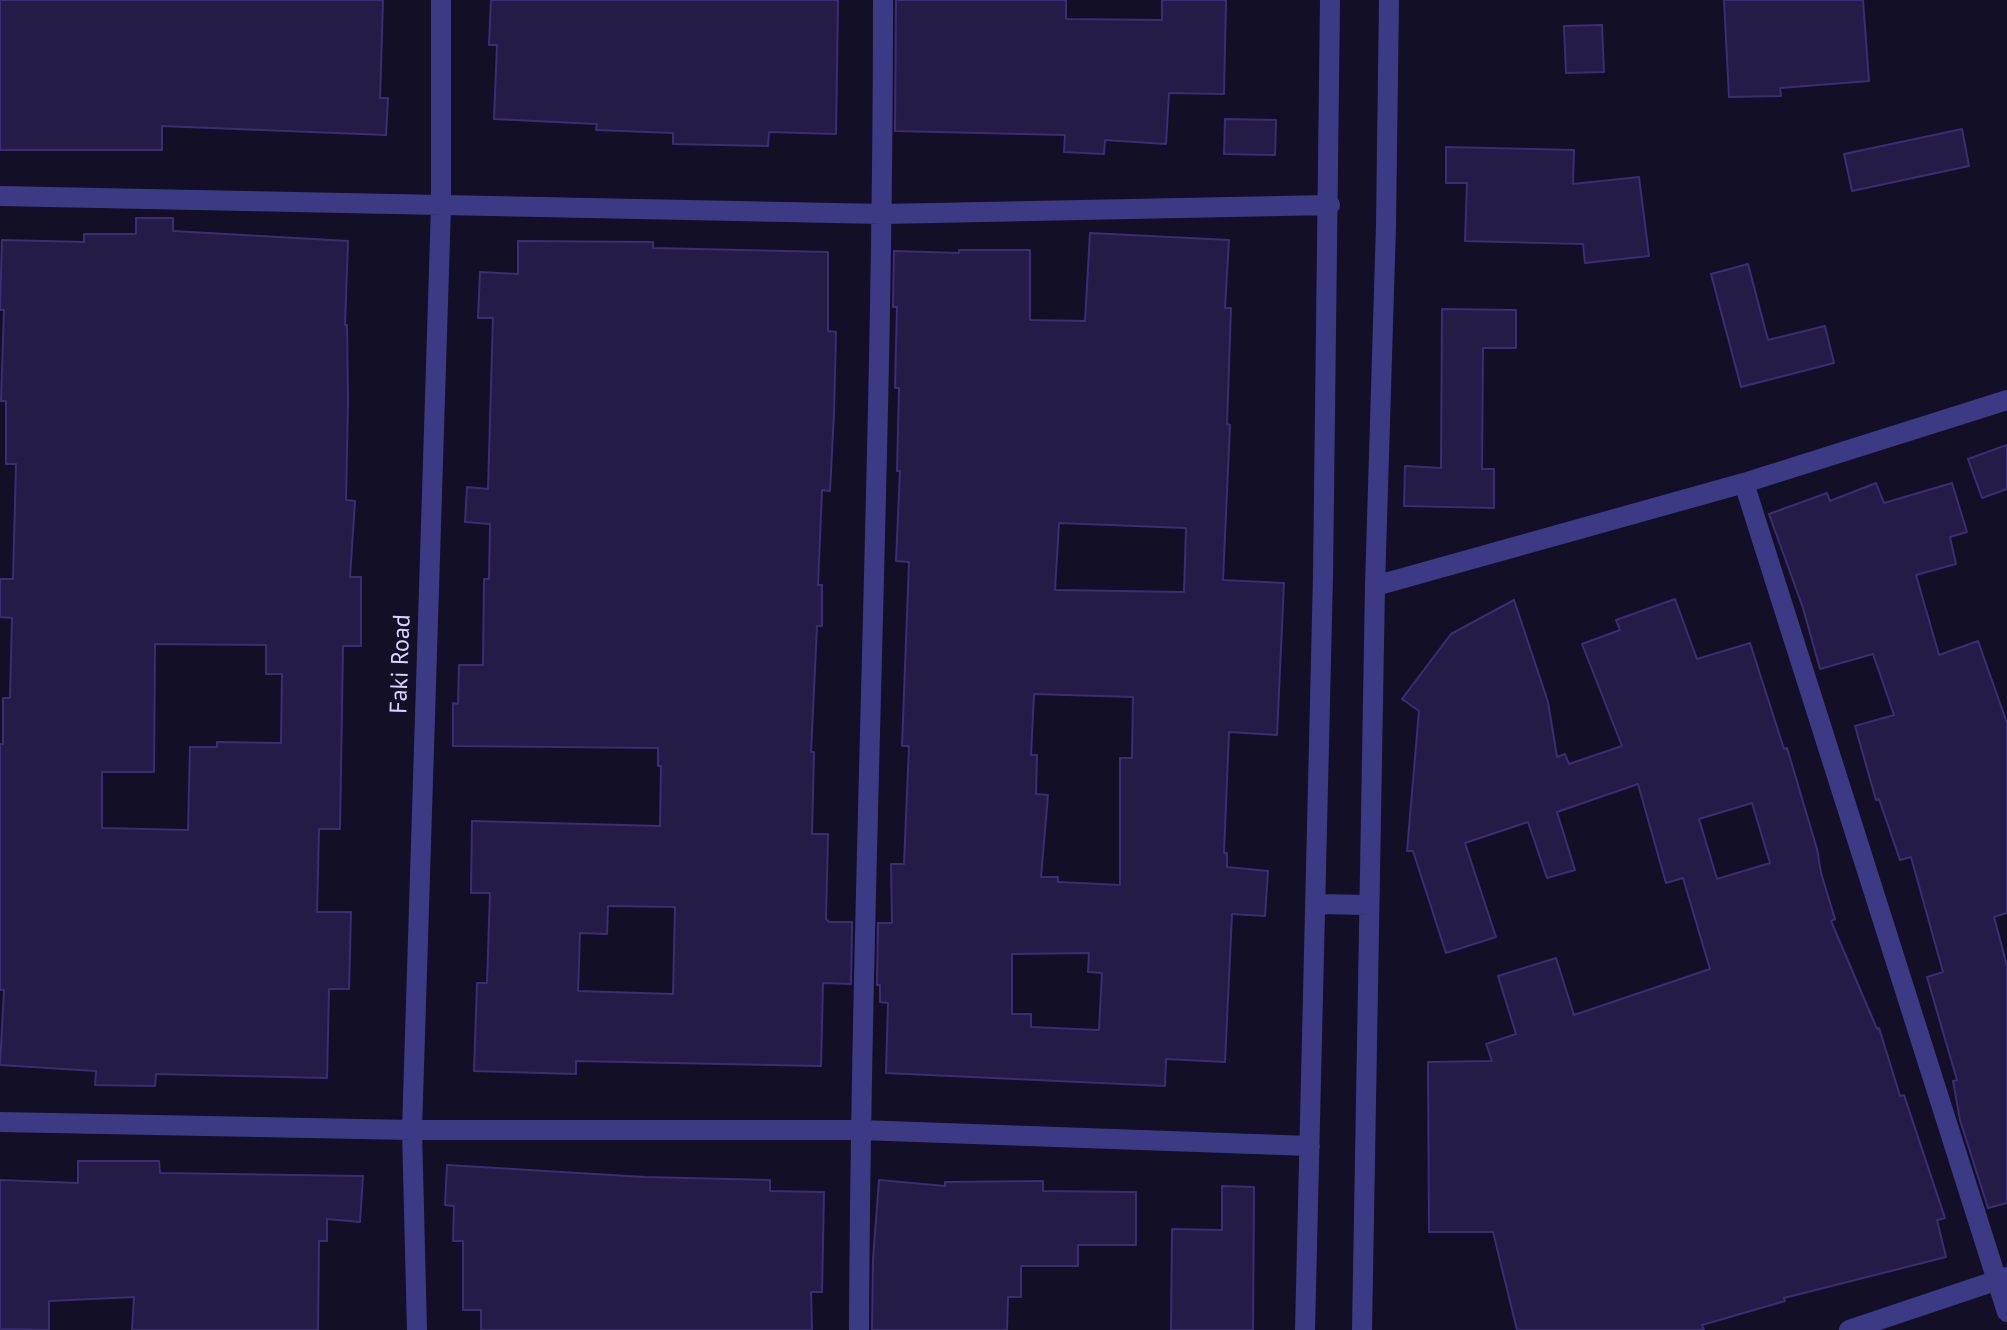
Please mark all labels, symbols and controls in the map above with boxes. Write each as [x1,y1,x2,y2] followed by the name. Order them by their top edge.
[385,614,417,714] street label: Faki Road

